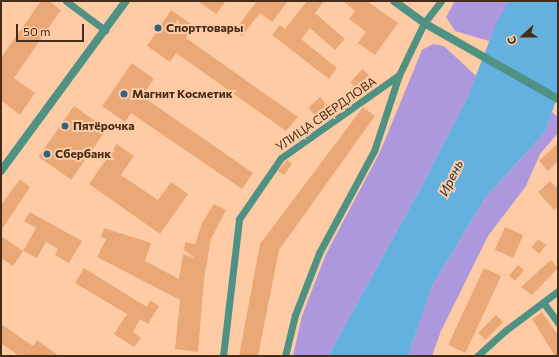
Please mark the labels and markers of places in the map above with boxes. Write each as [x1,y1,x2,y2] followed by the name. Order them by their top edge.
[166,21,243,35] place label: Спорттовары
[153,23,163,33] marker: Спорттовары
[132,87,233,101] place label: Магнит Косметик
[119,89,129,99] marker: Магнит Косметик
[73,119,135,133] place label: Пятёрочка
[60,121,70,131] marker: Пятёрочка
[55,147,111,161] place label: Сбербанк
[42,149,52,159] marker: Сбербанк

